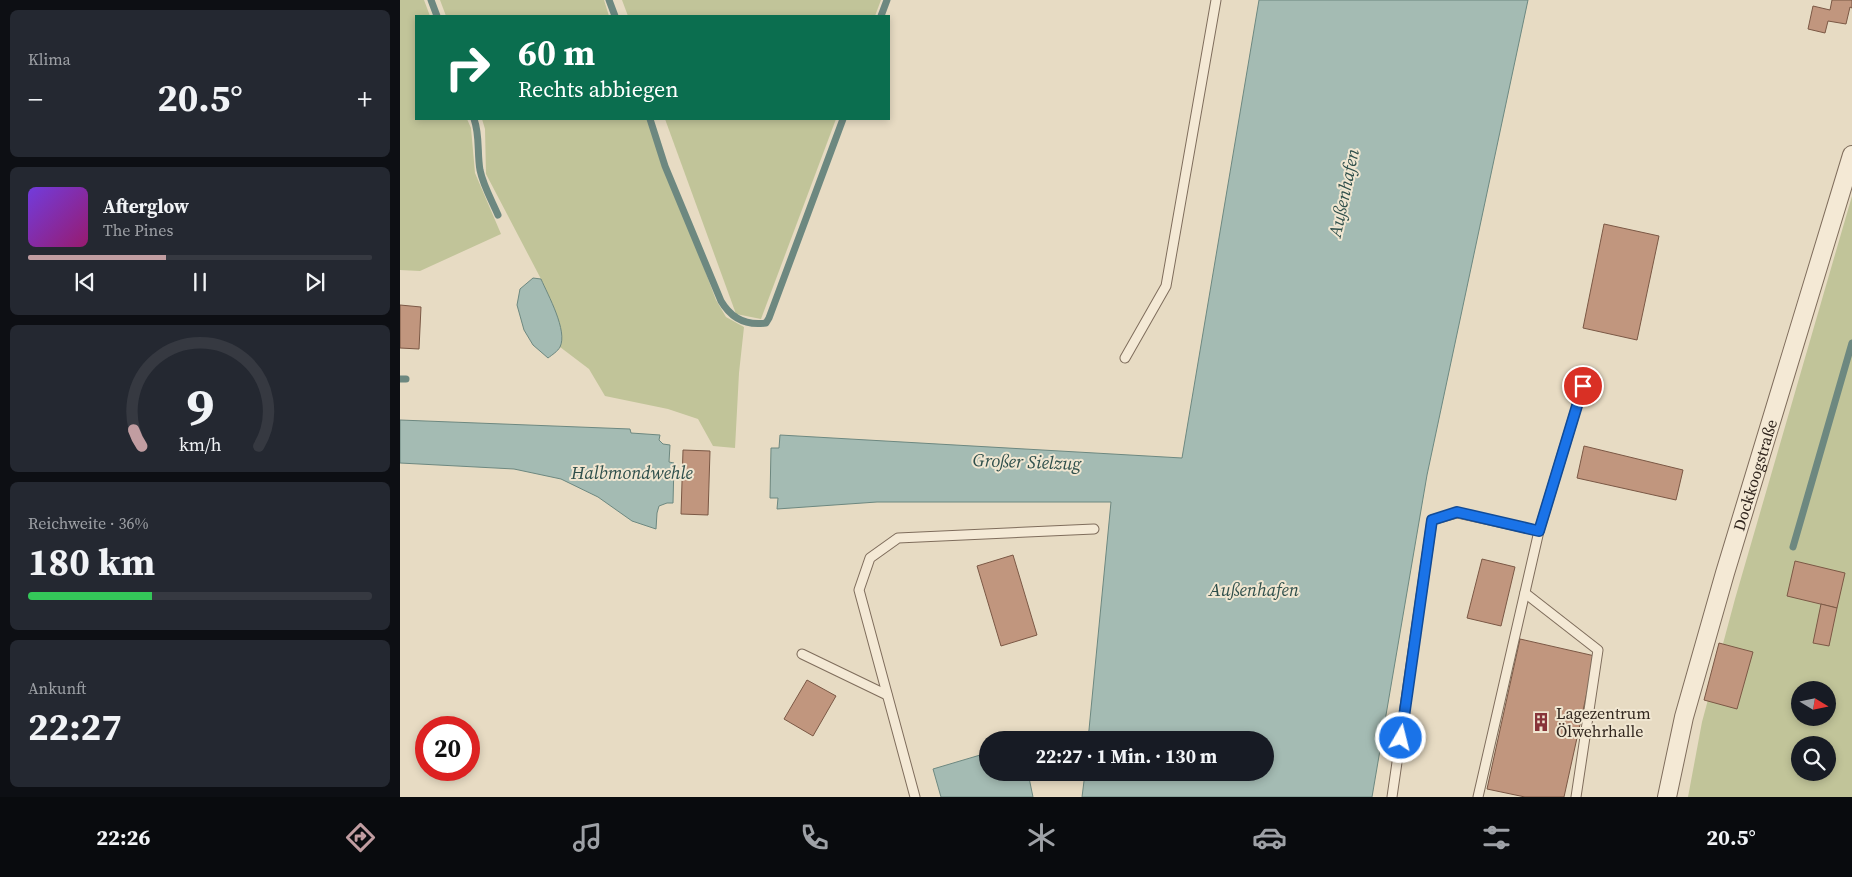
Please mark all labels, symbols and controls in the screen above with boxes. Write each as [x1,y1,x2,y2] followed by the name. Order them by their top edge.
[518,29,595,77] text: 60 m
[435,35,500,100] icon: right
[28,48,71,70] text: Klima
[157,72,243,124] text: 20.5°
[518,74,679,104] text: Rechts abbiegen
[28,80,43,118] text: −
[357,80,372,118] text: +
[1322,146,1365,240] water label: Außenhafen
[103,193,189,219] text: Afterglow
[103,219,173,241] text: The Pines
[71,268,99,296] icon: previous
[186,268,214,296] icon: pause
[301,268,329,296] icon: next
[1562,365,1604,407] pin
[186,371,214,442] text: 9
[1569,372,1597,400] icon: arrive
[1727,416,1782,533] street label: Dockkoogstraße
[179,432,222,457] text: km/h
[972,447,1083,476] water label: Großer Sielzug
[570,460,694,485] water label: Halbmondwehle
[28,512,148,534] text: Reichweite · 36%
[28,536,155,588] text: 180 km
[1208,577,1299,602] water label: Außenhafen
[28,677,86,699] text: Ankunft
[1791,681,1836,726] north arrow
[1791,681,1836,781] map controls
[28,701,122,753] text: 22:27
[1556,702,1651,742] place label: Lagezentrum Ölwehrhalle
[1374,711,1426,763] position arrow
[1530,711,1552,733] building icon: Lagezentrum Ölwehrhalle
[415,716,480,781] speed limit sign: 20
[1791,736,1836,781] button: search
[1036,743,1217,769] text: 22:27 · 1 Min. · 130 m
[343,820,378,855] icon: directions
[570,820,605,855] icon: music
[797,820,832,855] icon: phone
[1024,820,1059,855] icon: climate
[1252,820,1287,855] icon: car
[1479,820,1514,855] icon: filters
[96,822,150,852] text: 22:26
[1706,822,1756,852] text: 20.5°

